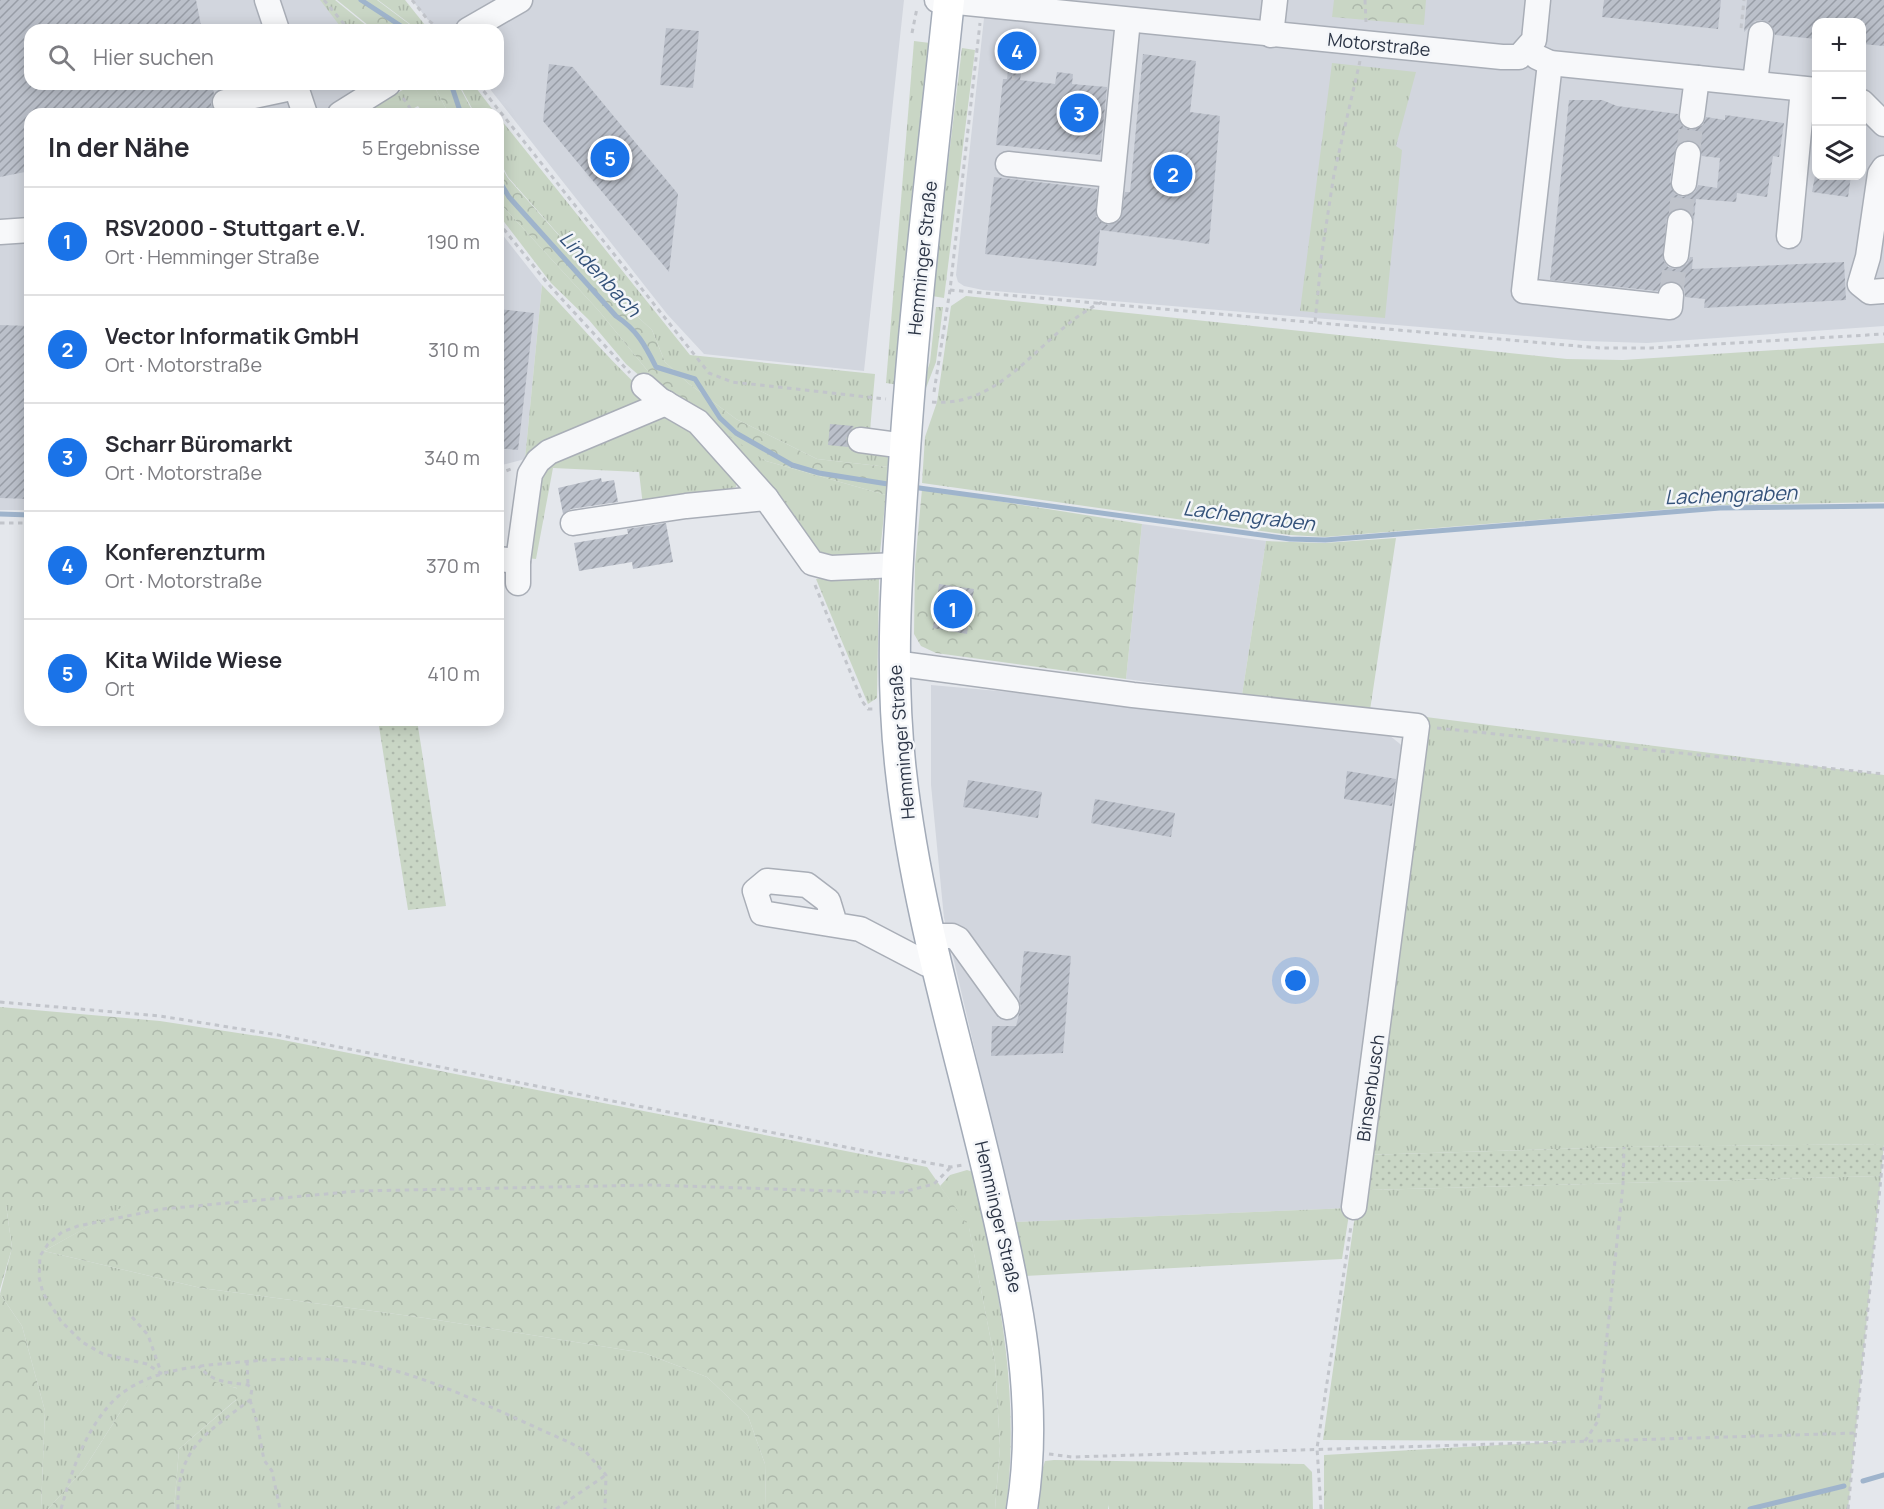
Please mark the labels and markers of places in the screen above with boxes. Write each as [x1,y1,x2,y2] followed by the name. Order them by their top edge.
[998,28,1036,74] pin: 4
[1060,90,1098,136] pin: 3
[590,136,630,180] pin: 5
[1154,152,1192,196] pin: 2
[934,586,972,632] pin: 1

